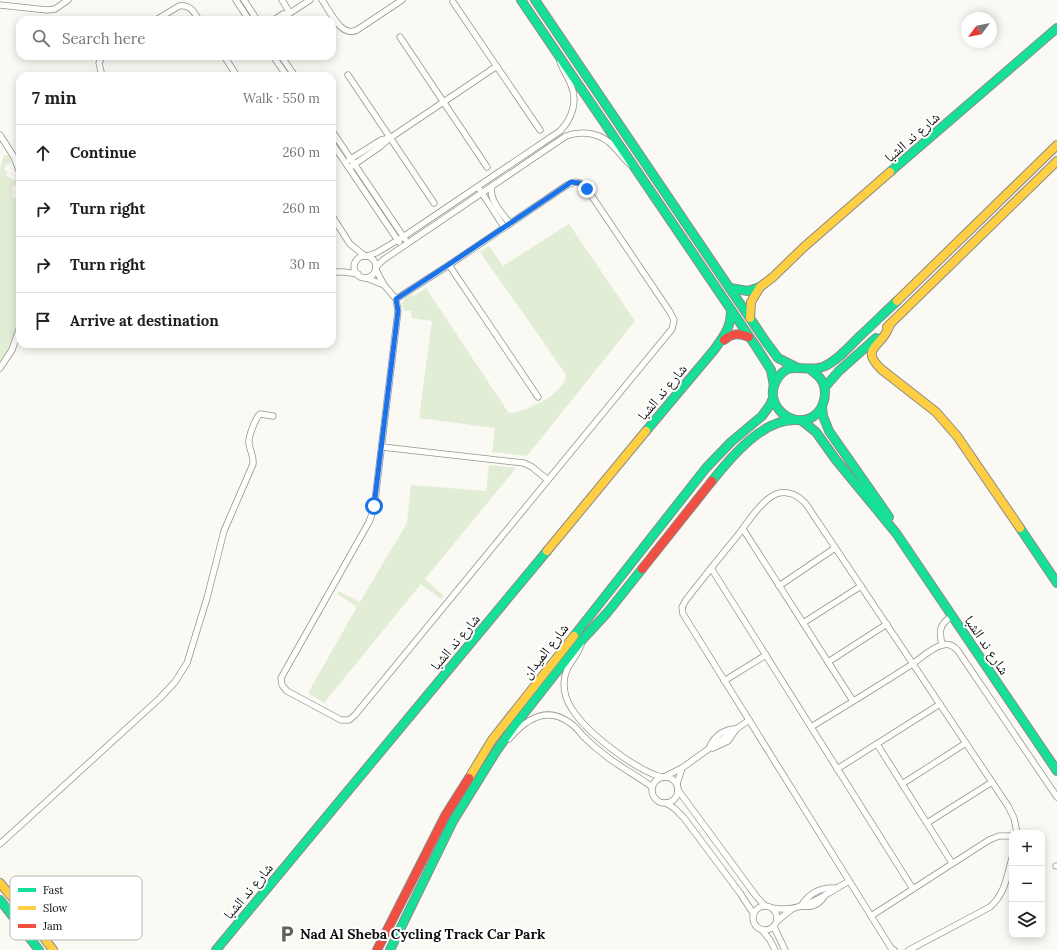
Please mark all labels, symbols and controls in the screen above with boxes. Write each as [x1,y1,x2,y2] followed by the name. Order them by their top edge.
[961,12,997,48] north arrow
[16,16,336,60] search box
[30,27,52,49] icon: search
[62,29,145,48] text: Search here
[32,87,77,109] text: 7 min
[243,90,320,107] text: Walk · 550 m
[881,108,944,167] street label: شارع ند الشبا
[32,142,54,164] icon: ahead
[70,143,136,162] text: Continue
[282,144,320,161] text: 260 m
[578,180,596,198] route end
[32,198,54,220] icon: right
[70,199,146,218] text: Turn right
[282,200,320,217] text: 260 m
[32,254,54,276] icon: right
[70,255,146,274] text: Turn right
[290,256,320,273] text: 30 m
[32,310,54,332] icon: arrive
[70,311,219,330] text: Arrive at destination
[633,360,691,424] street label: شارع ند الشبا
[365,497,383,515] route start
[426,610,484,674] street label: شارع ند الشبا
[960,612,1013,679] street label: شارع ند الشبا
[518,620,573,683] street label: شارع الميدان
[1009,830,1045,938] map controls
[1009,830,1045,866] button: +
[219,859,277,923] street label: شارع ند الشبا
[1009,866,1045,902] button: −
[10,876,142,940] legend
[43,883,64,897] text: Fast
[43,901,68,915] text: Slow
[1009,902,1045,938] button: layers
[42,919,63,933] text: Jam
[277,924,297,944] parking icon: Nad Al Sheba Cycling Track Car Park
[300,925,546,943] place label: Nad Al Sheba Cycling Track Car Park

